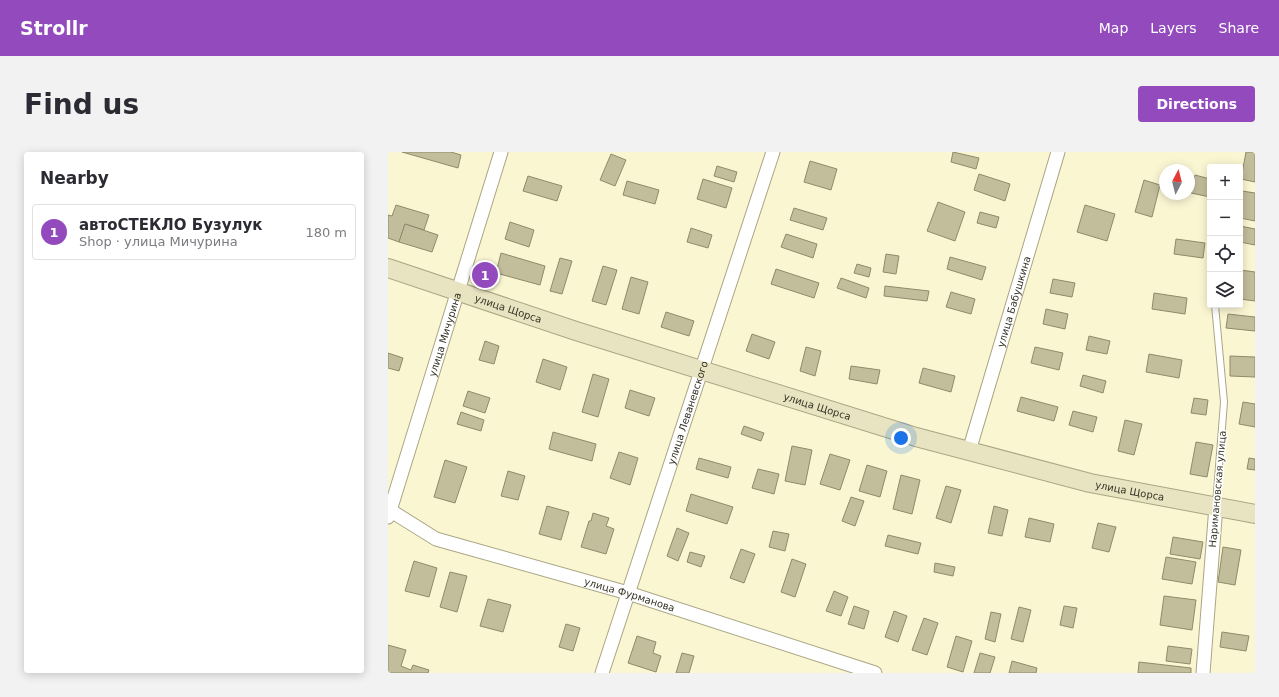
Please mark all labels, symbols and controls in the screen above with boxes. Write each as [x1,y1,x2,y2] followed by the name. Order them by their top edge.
[20,17,88,39] text: Strollr
[1099,20,1128,36] text: Map
[1150,20,1197,36] text: Layers
[1219,20,1259,36] text: Share
[1138,86,1255,122] button: Directions
[24,88,139,121] text: Find us
[1159,164,1195,200] north arrow
[1207,164,1243,308] map controls
[1207,164,1243,200] button: +
[40,168,109,188] text: Nearby
[1207,200,1243,236] button: −
[79,216,262,234] text: автоСТЕКЛО Бузулук
[49,225,59,240] text: 1
[305,225,347,240] text: 180 m
[79,234,238,249] text: Shop · улица Мичурина
[1207,236,1243,272] button: locate
[995,255,1033,348] street label: улица Бабушкина
[472,260,498,290] pin: 1
[1207,272,1243,308] button: layers
[427,291,463,378] street label: улица Мичурина
[473,292,543,325] street label: улица Щорса
[666,360,710,466] street label: улица Леваневского
[782,391,852,422] street label: улица Щорса
[891,428,911,448] your location
[1207,430,1228,548] street label: Наримановская улица
[1094,479,1165,503] street label: улица Щорса
[583,576,676,614] street label: улица Фурманова

